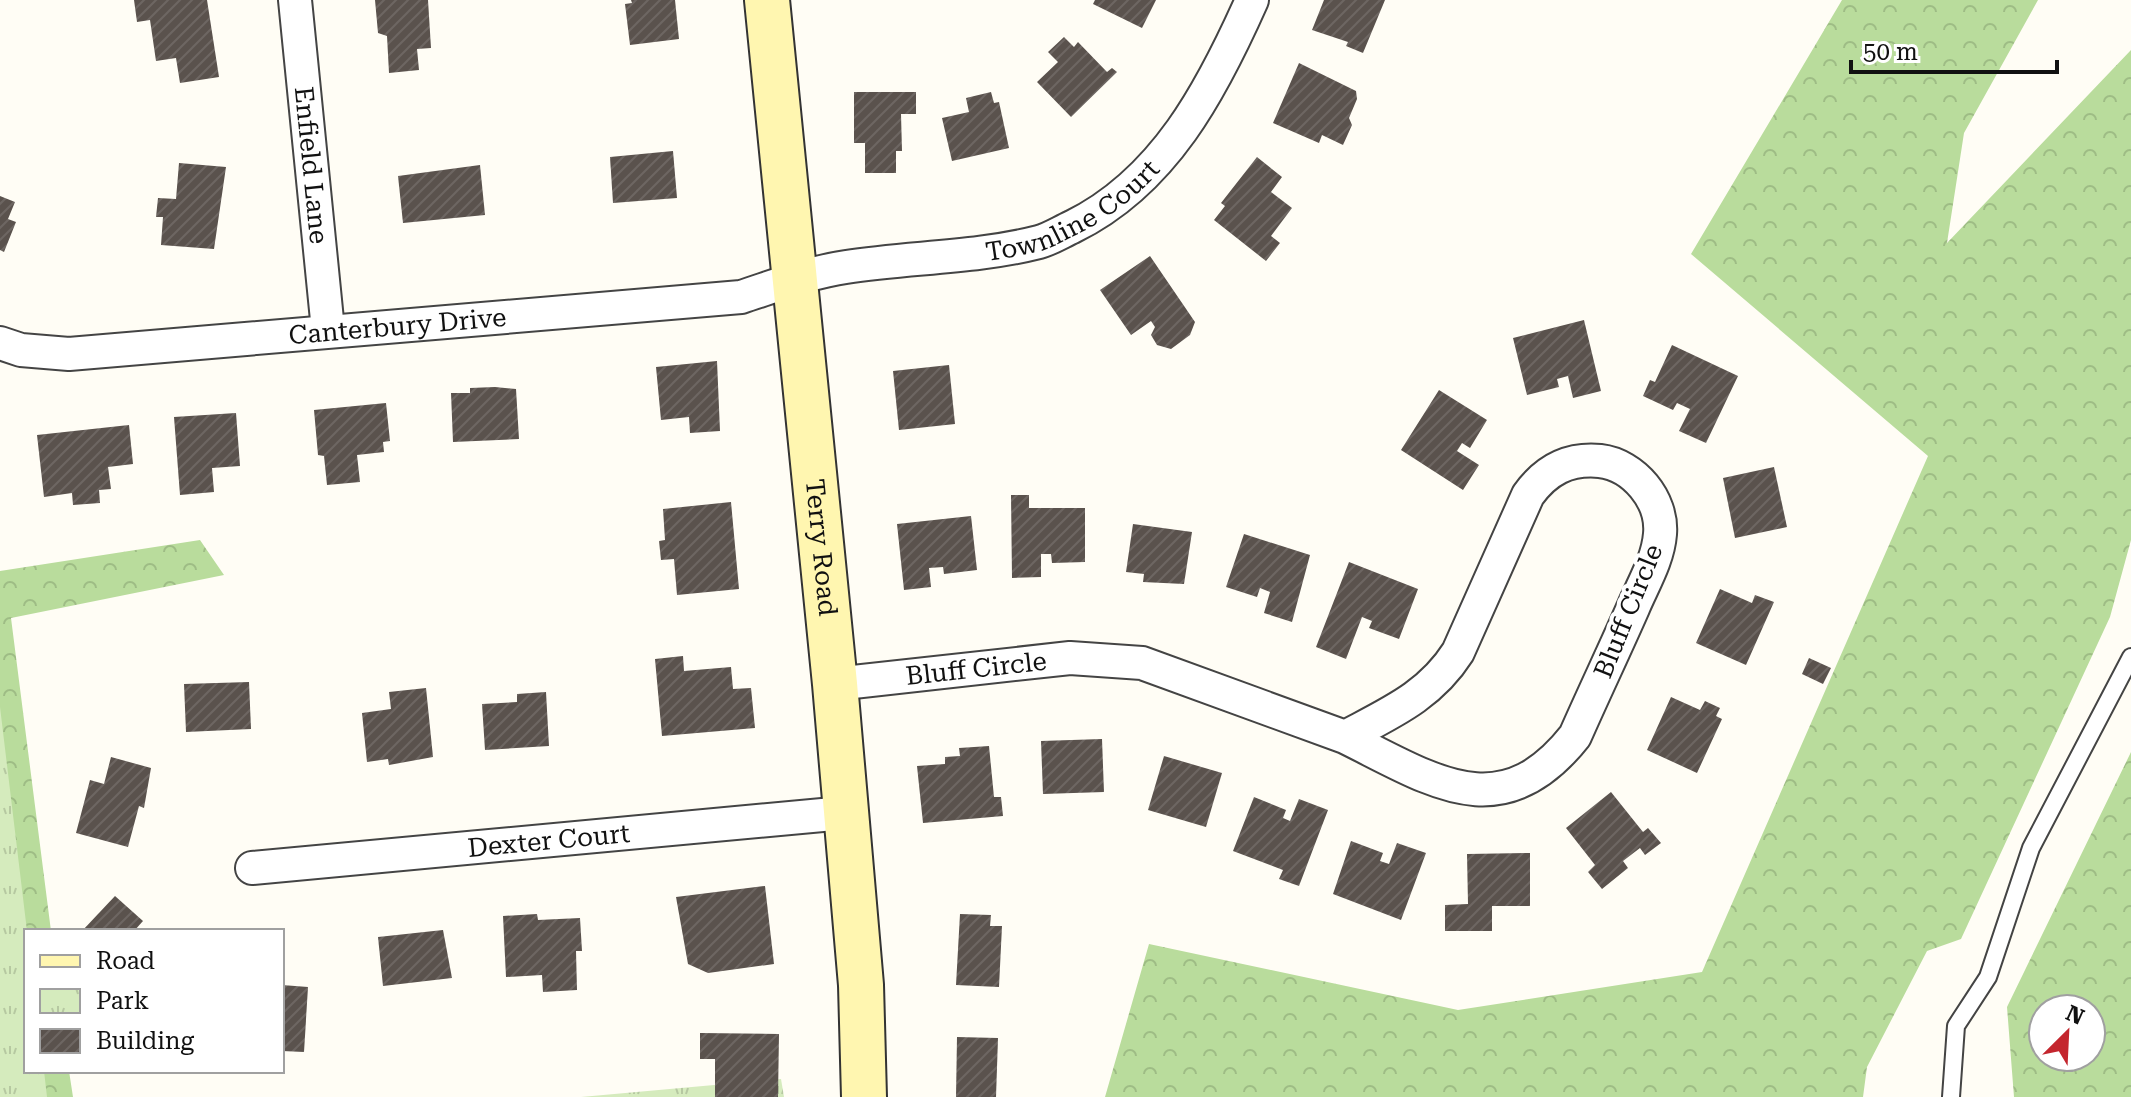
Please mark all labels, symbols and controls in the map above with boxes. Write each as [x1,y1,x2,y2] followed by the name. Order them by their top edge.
[1851,24,2057,74] scale bar
[1863,38,1918,66] text: 50 m
[289,85,334,245] street label: Enfield Lane
[984,154,1166,267] street label: Townline Court
[288,302,507,350] street label: Canterbury Drive
[800,477,843,618] street label: Terry Road
[1588,540,1668,682] street label: Bluff Circle
[904,646,1048,691] street label: Bluff Circle
[466,818,631,863] street label: Dexter Court
[24,929,284,1073] legend
[96,947,155,975] text: Road
[96,987,149,1015] text: Park
[2027,993,2107,1073] north arrow
[2062,1000,2088,1030] text: N
[96,1027,194,1055] text: Building

